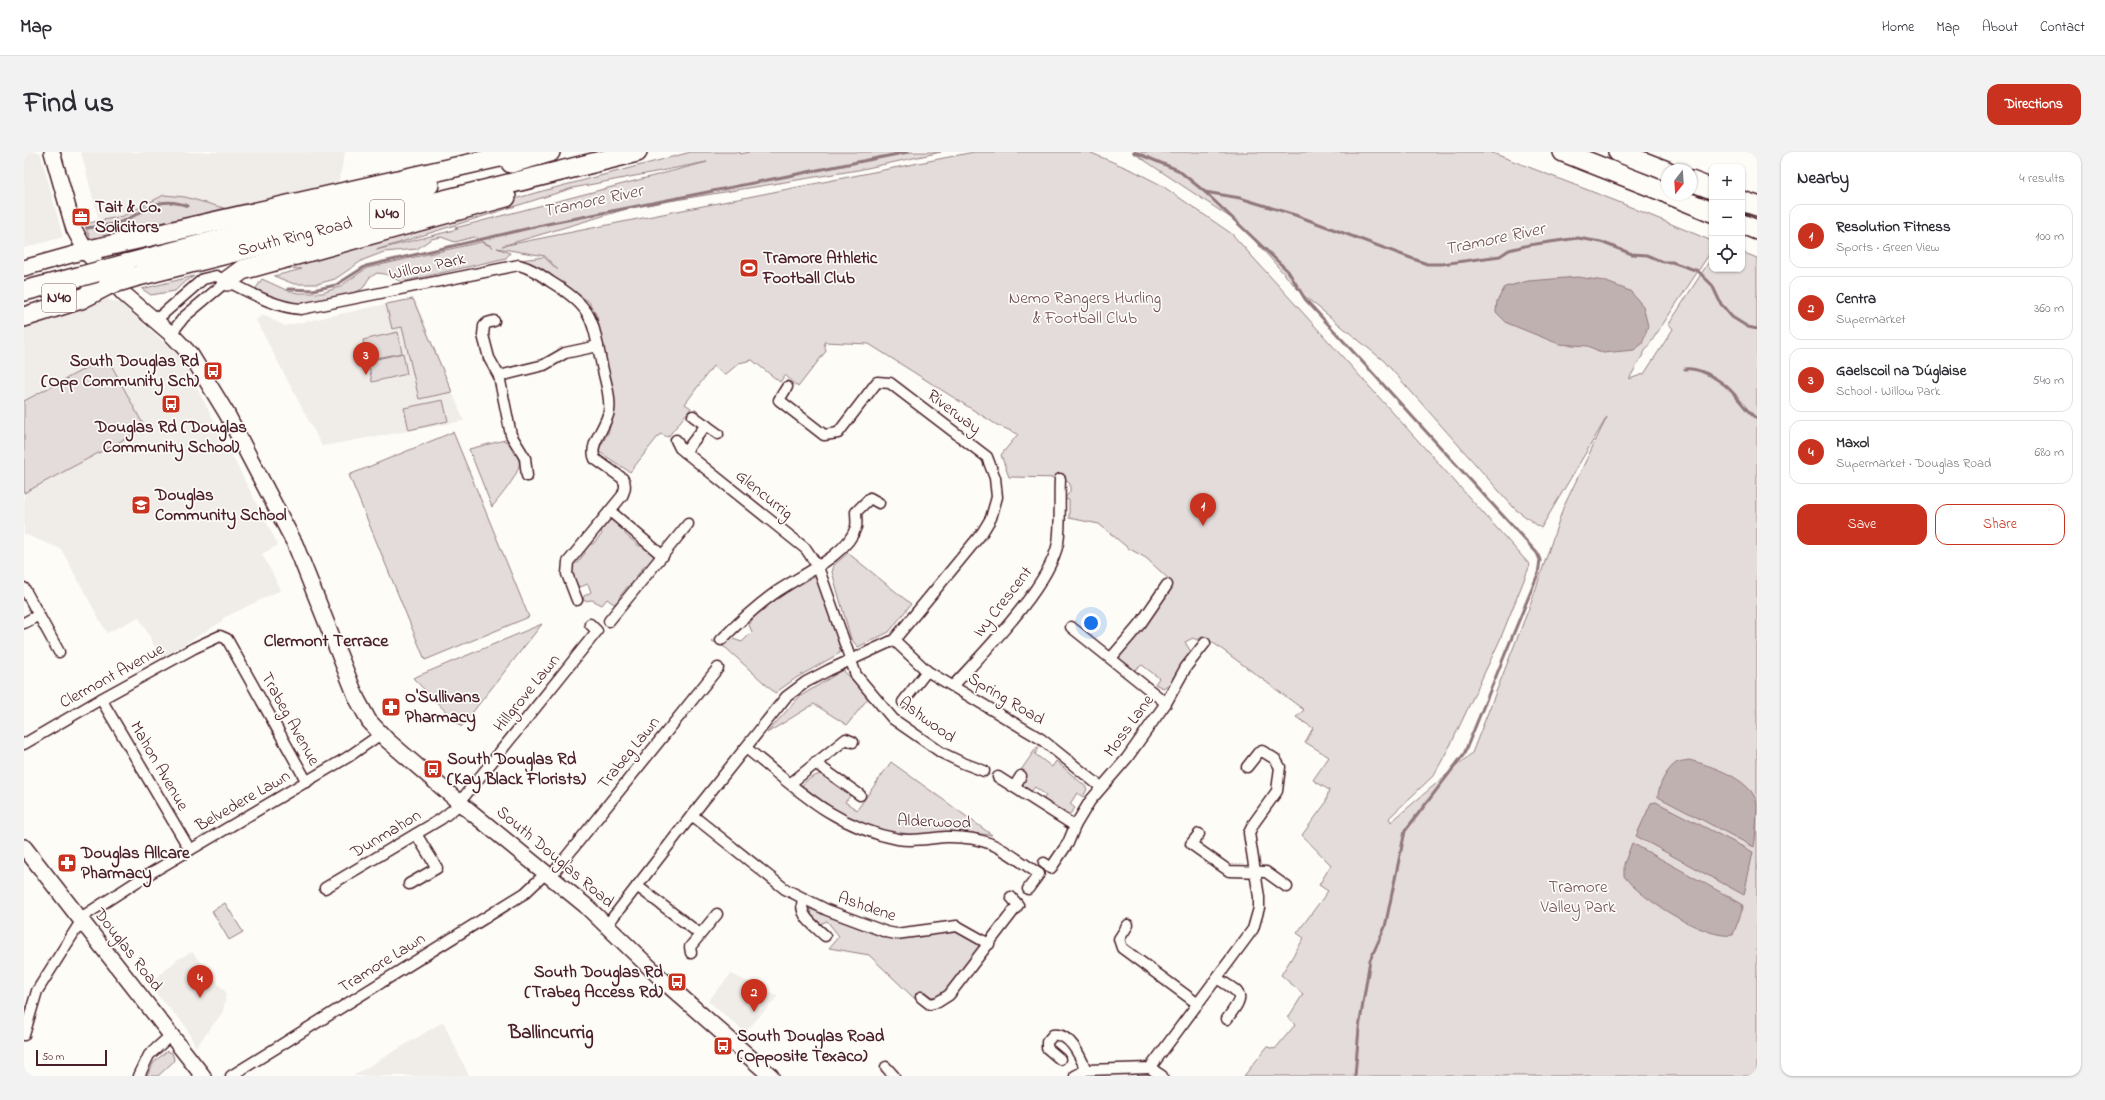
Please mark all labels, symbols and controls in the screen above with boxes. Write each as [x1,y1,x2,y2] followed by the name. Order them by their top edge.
[20,14,52,41] text: Map
[1882,17,1914,38] text: Home
[1936,17,1960,38] text: Map
[1982,17,2018,38] text: About
[2040,17,2085,38] text: Contact
[24,84,114,125] text: Find us
[1987,84,2081,125] button: Directions
[1661,164,1697,200] north arrow
[1709,164,1745,272] map controls
[1709,164,1745,200] button: +
[1797,166,1849,191] text: Nearby
[2019,169,2065,188] text: 4 results
[541,178,648,225] water label: Tramore River
[95,195,161,240] place label: Tait & Co. Solicitors
[370,200,404,228] road number: N40
[1709,200,1745,236] button: −
[70,206,92,228] office icon: Tait & Co. Solicitors
[235,211,356,265] street label: South Ring Road
[1443,216,1550,263] water label: Tramore River
[1836,216,1951,238] text: Resolution Fitness
[1809,227,1813,246] text: 1
[2035,227,2064,246] text: 100 m
[1709,236,1745,272] button: locate
[1836,238,1939,257] text: Sports · Green View
[762,246,878,291] place label: Tramore Athletic Football Club
[386,247,468,287] street label: Willow Park
[738,257,760,279] sports icon: Tramore Athletic Football Club
[42,284,76,312] road number: N40
[1009,286,1161,331] park label: Nemo Rangers Hurling & Football Club
[1836,288,1876,310] text: Centra
[1808,299,1814,318] text: 2
[2034,299,2064,318] text: 360 m
[1836,310,1906,329] text: Supermarket
[353,342,379,375] pin: 3
[41,349,199,396] place label: South Douglas Rd (Opp Community Sch)
[202,360,224,382] bus stop icon: South Douglas Rd (Opp Community Sch)
[1836,360,1966,382] text: Gaelscoil na Dúglaise
[1808,371,1814,390] text: 3
[2032,371,2064,390] text: 540 m
[1836,382,1940,401] text: School · Willow Park
[921,383,986,441] street label: Riverway
[160,393,182,415] bus stop icon: Douglas Rd (Douglas Community School)
[94,415,247,462] place label: Douglas Rd (Douglas Community School)
[1836,432,1869,454] text: Maxol
[1808,443,1814,462] text: 4
[2034,443,2064,462] text: 680 m
[1836,454,1991,473] text: Supermarket · Douglas Road
[728,464,798,528] street label: Glencurrig
[154,483,287,530] place label: Douglas Community School
[1190,493,1216,526] pin: 1
[130,494,152,516] school or university icon: Douglas Community School
[1797,504,1927,545] button: Save
[1935,504,2065,545] button: Share
[967,561,1040,644] street label: Ivy Crescent
[1081,613,1101,633] your location
[264,629,389,655] district label: Clermont Terrace
[55,637,169,715] street label: Clermont Avenue
[488,648,568,739] street label: Hillgrove Lawn
[962,666,1050,734] street label: Spring Road
[252,668,326,772] street label: Trabeg Avenue
[405,685,480,732] place label: O'Sullivans Pharmacy
[1098,689,1161,763] street label: Moss Lane
[893,691,961,750] street label: Ashwood
[380,696,402,718] pharmacy icon: O'Sullivans Pharmacy
[592,711,668,796] street label: Trabeg Lawn
[123,717,195,816] street label: Mahon Avenue
[447,747,586,794] place label: South Douglas Rd (Kay Black Florists)
[422,758,444,780] bus stop icon: South Douglas Rd (Kay Black Florists)
[190,764,295,839] street label: Belvedere Lawn
[489,800,620,916] street label: South Douglas Road
[345,803,426,865] street label: Dunmahon
[897,808,972,836] street label: Alderwood
[80,841,191,888] place label: Douglas Allcare Pharmacy
[56,852,78,874] pharmacy icon: Douglas Allcare Pharmacy
[1540,875,1616,921] park label: Tramore Valley Park
[834,885,900,929] street label: Ashdene
[85,902,169,999] street label: Douglas Road
[334,926,430,1000] street label: Tramore Lawn
[524,960,663,1007] place label: South Douglas Rd (Trabeg Access Rd)
[187,965,213,998] pin: 4
[666,971,688,993] bus stop icon: South Douglas Rd (Trabeg Access Rd)
[741,979,767,1012] pin: 2
[507,1020,594,1049] district label: Ballincurrig
[737,1024,885,1069] place label: South Douglas Road (Opposite Texaco)
[712,1035,734,1057] bus stop icon: South Douglas Road (Opposite Texaco)
[36,1048,107,1067] scale bar
[42,1049,64,1065] text: 50 m

